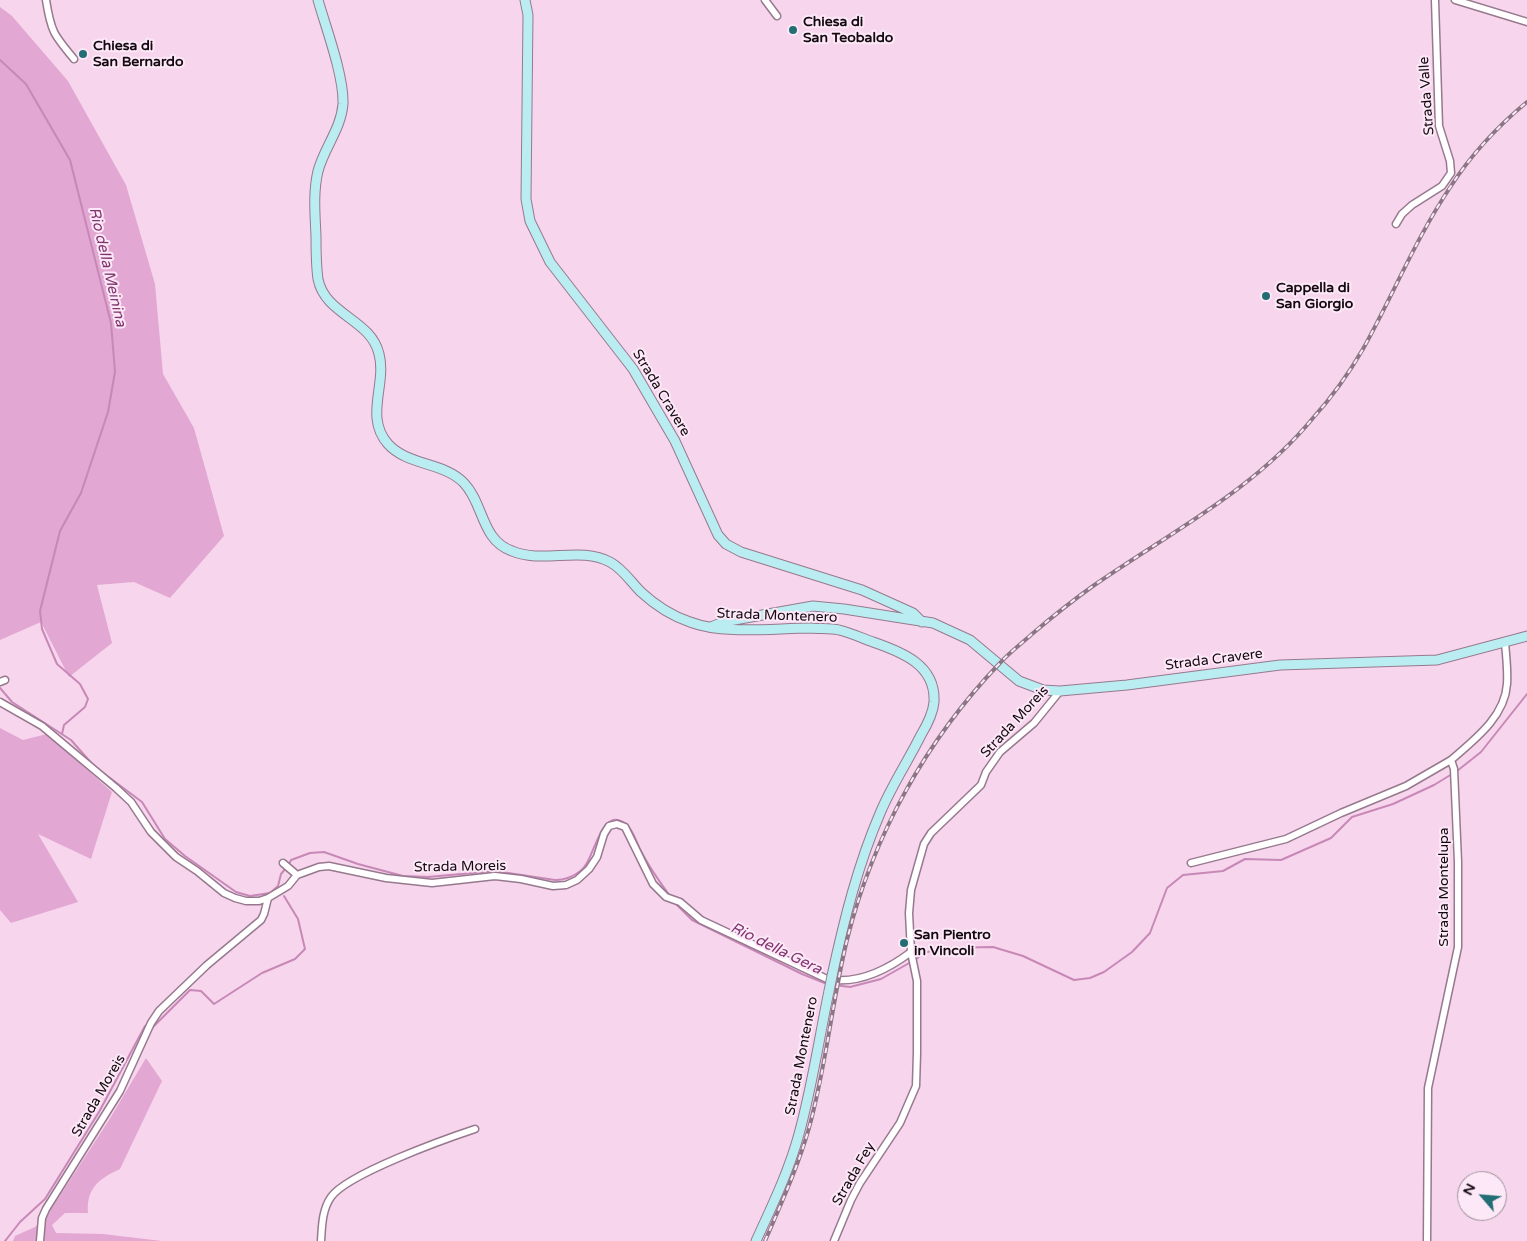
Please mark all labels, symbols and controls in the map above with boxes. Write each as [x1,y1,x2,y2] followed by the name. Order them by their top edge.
[803,14,893,46] place label: Chiesa di San Teobaldo
[787,24,799,36] marker: Chiesa di San Teobaldo
[93,38,183,70] place label: Chiesa di San Bernardo
[77,48,89,60] marker: Chiesa di San Bernardo
[1416,56,1438,136] street label: Strada Valle
[84,205,130,329] water label: Rio della Meinina
[1276,280,1353,312] place label: Cappella di San Giorgio
[1260,290,1272,302] marker: Cappella di San Giorgio
[628,347,694,439] street label: Strada Cravere
[716,605,838,627] street label: Strada Montenero
[1164,646,1264,674] street label: Strada Cravere
[977,682,1053,762] street label: Strada Moreis
[1436,827,1452,947] street label: Strada Montelupa
[414,858,506,876] street label: Strada Moreis
[727,919,825,979] water label: Rio della Gera
[914,927,991,960] place label: San Pientro in Vincoli
[898,937,910,949] marker: San Pientro in Vincoli
[782,995,822,1117] street label: Strada Montenero
[69,1052,129,1140] street label: Strada Moreis
[829,1139,879,1209] street label: Strada Fey
[1457,1171,1507,1221] north arrow
[1459,1181,1479,1198] text: N

